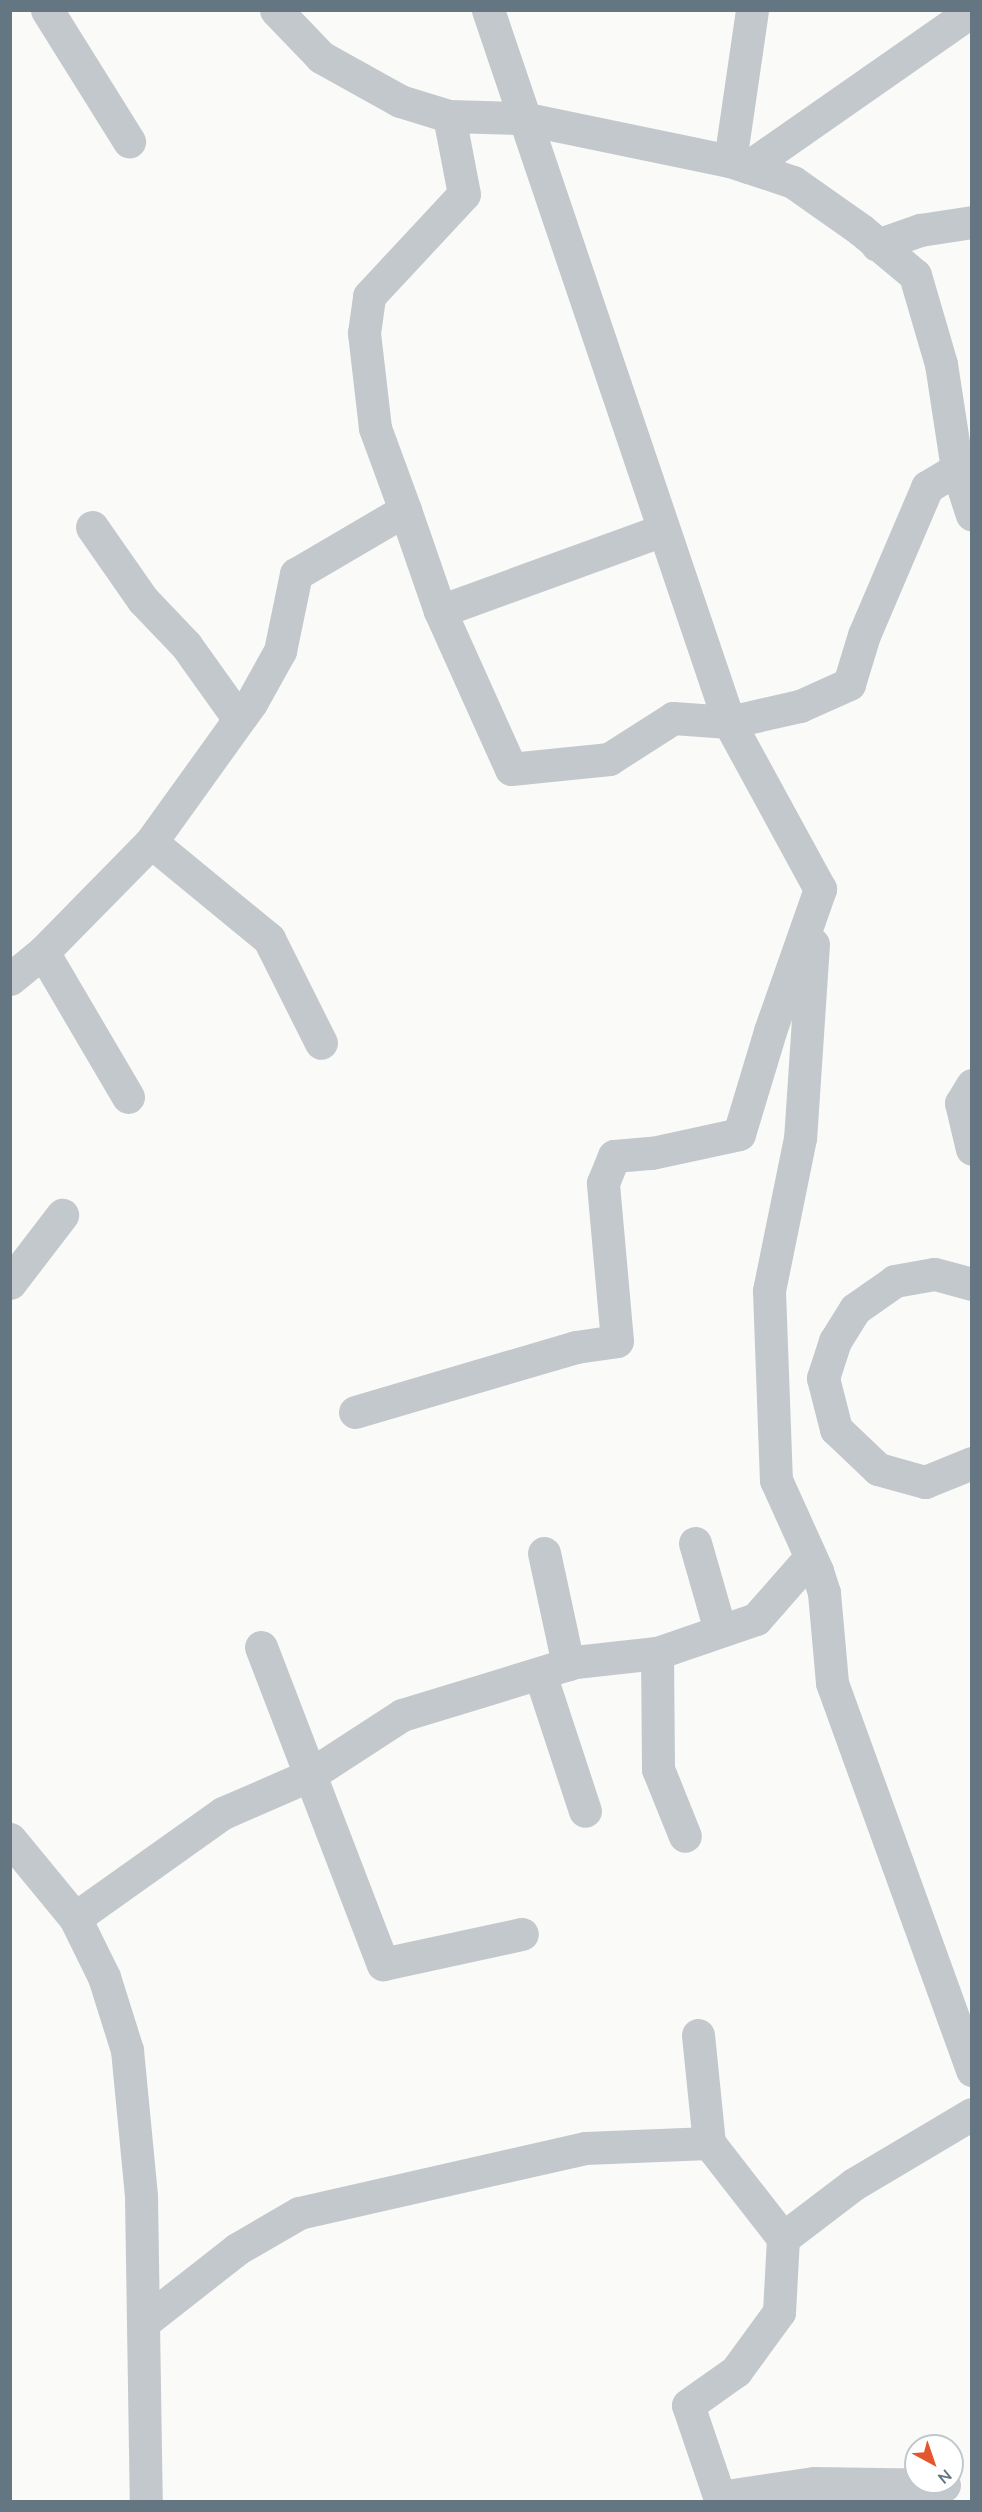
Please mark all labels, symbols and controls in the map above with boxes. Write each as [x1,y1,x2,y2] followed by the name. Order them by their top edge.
[904,2434,964,2494] north arrow
[933,2464,956,2489] text: N

